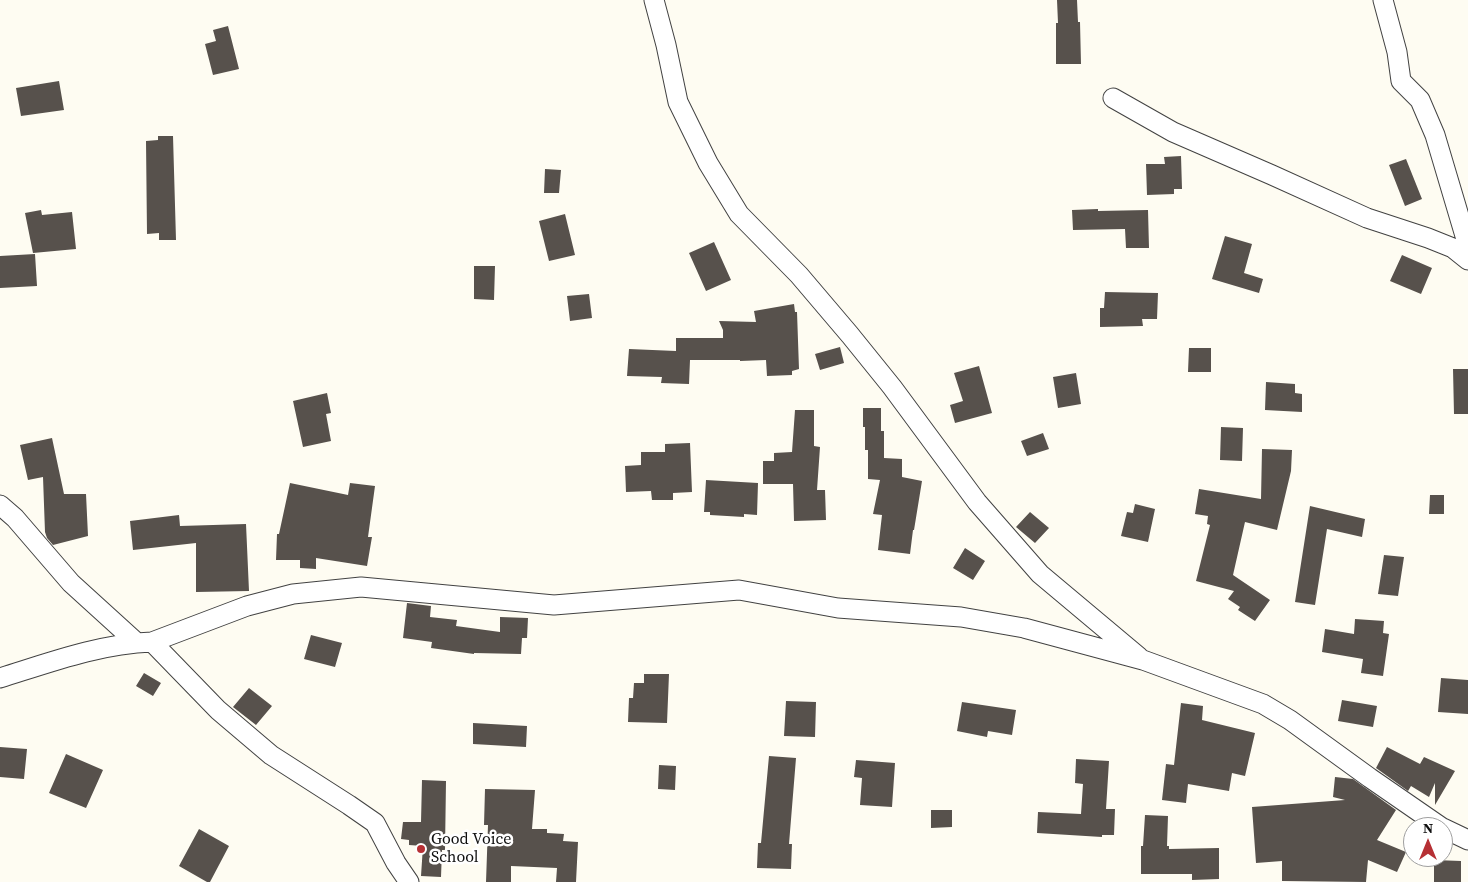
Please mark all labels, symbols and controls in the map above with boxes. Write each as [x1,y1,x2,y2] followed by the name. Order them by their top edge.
[1403,817,1453,867] north arrow
[1423,818,1433,838] text: N
[431,830,511,868] place label: Good Voice School
[415,843,427,855] marker: Good Voice School

